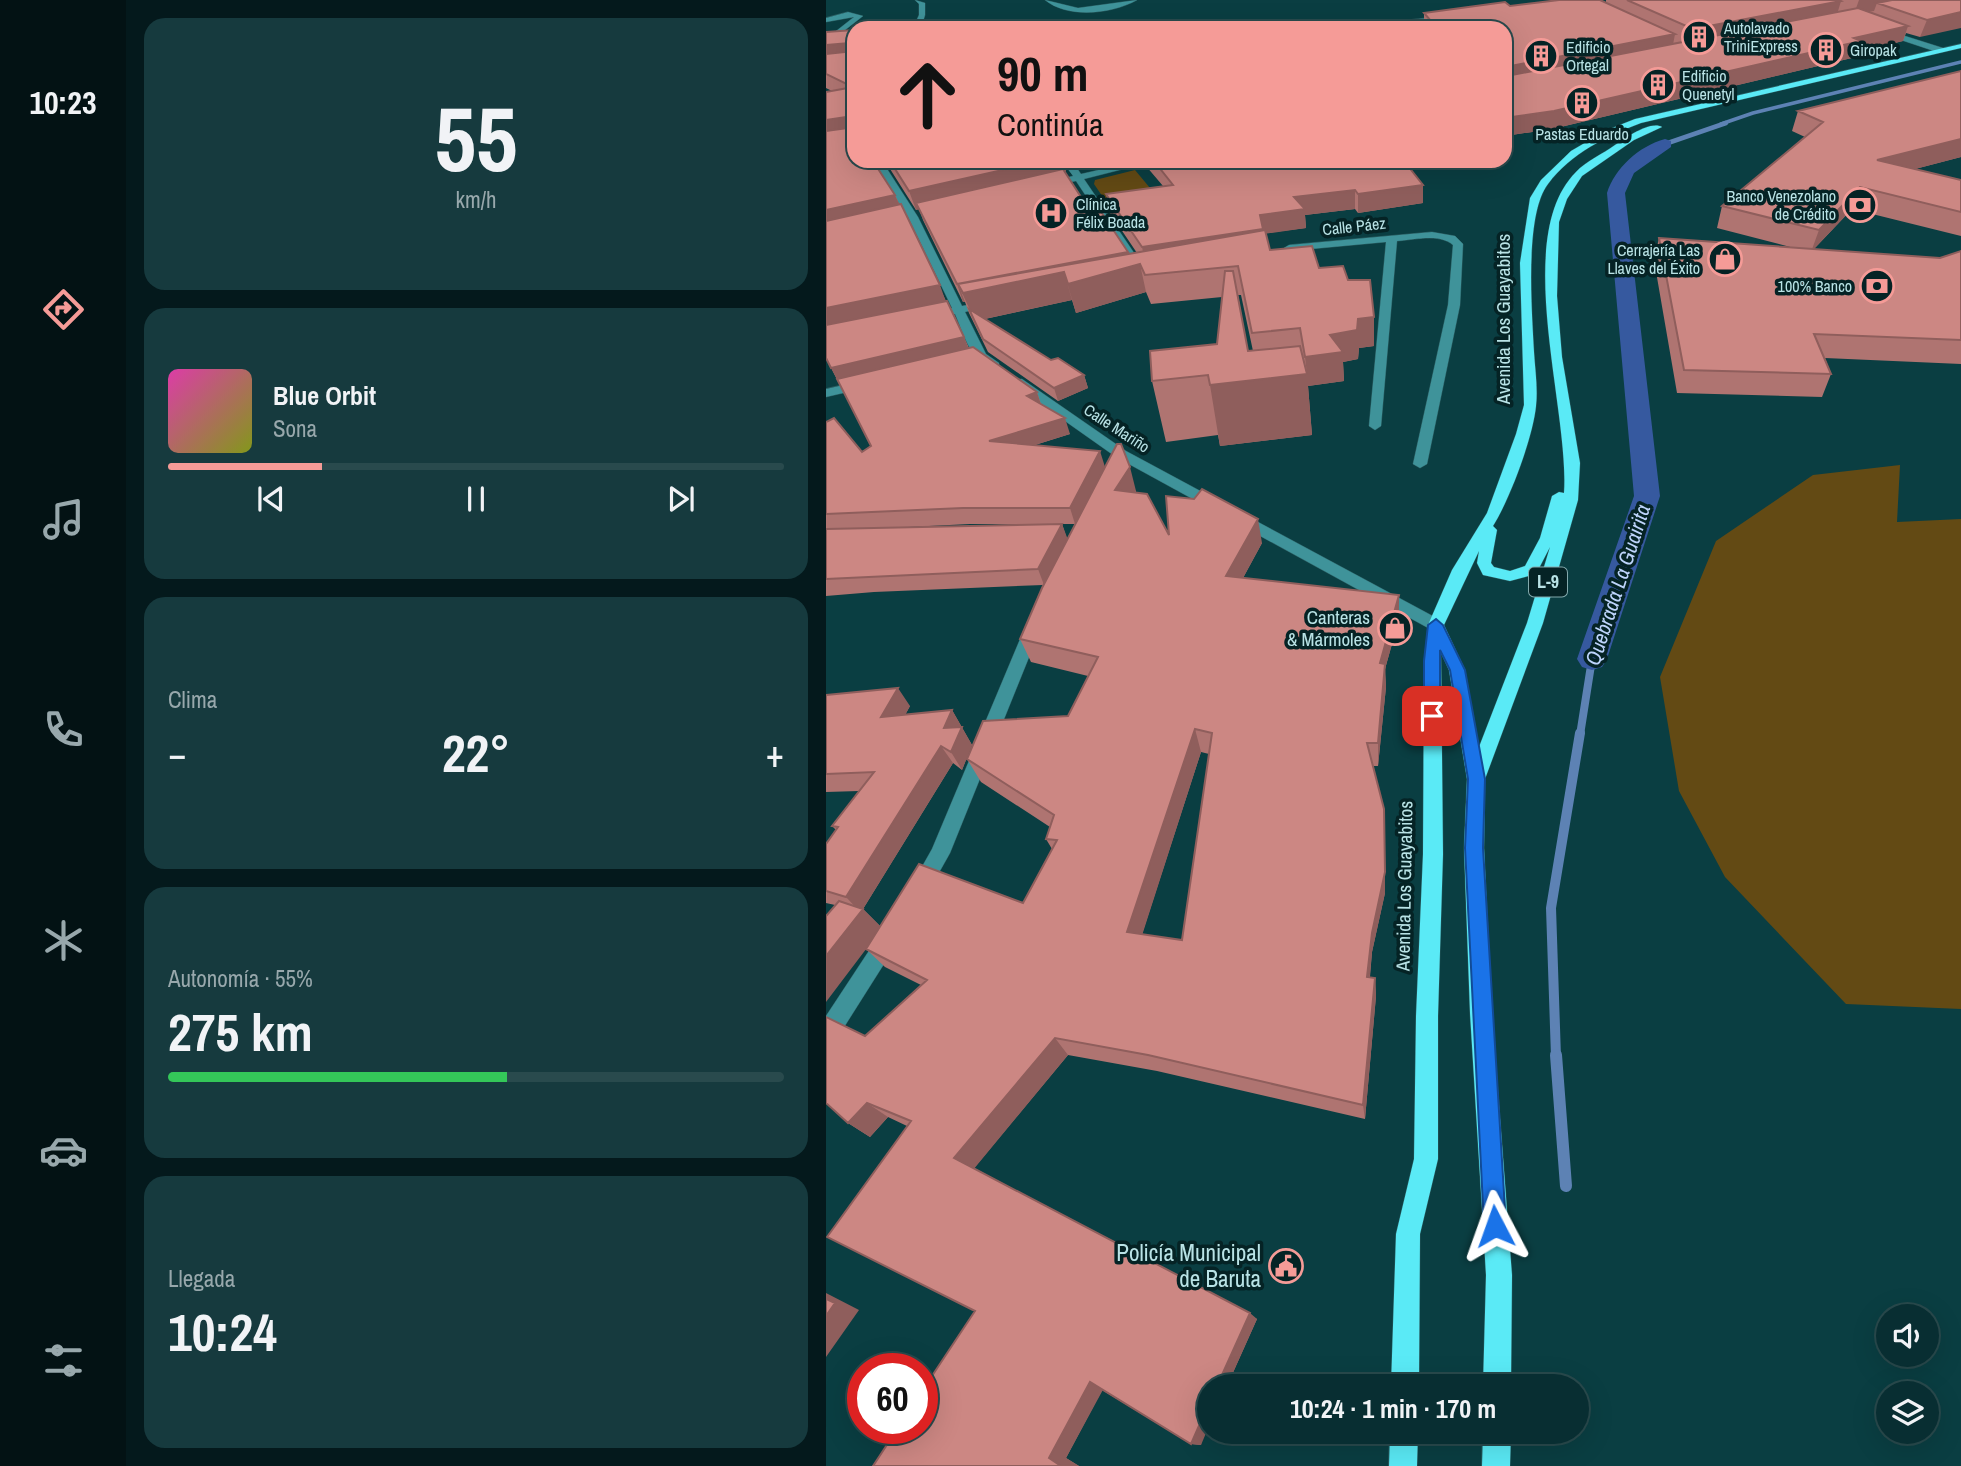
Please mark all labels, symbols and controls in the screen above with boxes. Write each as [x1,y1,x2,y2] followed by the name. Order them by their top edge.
[1723,17,1798,57] place label: Autolavado TriniExpress
[1680,18,1718,56] building icon: Autolavado TriniExpress
[1807,31,1845,69] building icon: Giropak
[1566,36,1611,76] place label: Edificio Ortegal
[1522,37,1560,75] building icon: Edificio Ortegal
[1850,39,1897,61] place label: Giropak
[997,40,1089,106] text: 90 m
[882,49,973,140] icon: ahead
[1682,65,1735,105] place label: Edificio Quenetyl
[1639,66,1677,104] building icon: Edificio Quenetyl
[435,77,518,199] text: 55
[29,81,97,124] text: 10:23
[1563,84,1601,122] building icon: Pastas Eduardo
[997,103,1104,146] text: Continúa
[1535,123,1629,145] place label: Pastas Eduardo
[456,184,496,215] text: km/h
[1727,185,1836,225] place label: Banco Venezolano de Crédito
[1841,186,1879,224] bank icon: Banco Venezolano de Crédito
[1076,193,1146,233] place label: Clínica Félix Boada
[1032,194,1070,232] hospital icon: Clínica Félix Boada
[1321,212,1387,240] street label: Calle Páez
[1490,234,1516,405] street label: Avenida Los Guayabitos
[1607,239,1700,279] place label: Cerrajería Las Llaves del Éxito
[1706,240,1744,278] shop icon: Cerrajería Las Llaves del Éxito
[1858,267,1896,305] bank icon: 100% Banco
[1778,275,1852,297] place label: 100% Banco
[39,285,88,334] icon: directions
[273,378,376,413] text: Blue Orbit
[1080,399,1154,457] street label: Calle Mariño
[273,413,317,444] text: Sona
[252,480,290,518] icon: previous
[457,480,495,518] icon: pause
[662,480,700,518] icon: next
[39,495,88,544] icon: music
[1578,501,1657,669] water label: Quebrada La Guairita
[1529,568,1567,596] road number: L-9
[1287,604,1370,652] place label: Canteras & Mármoles
[1376,609,1414,647] shop icon: Canteras & Mármoles
[168,684,217,715] text: Clima
[1402,686,1462,746] pin
[1413,697,1451,735] icon: arrive
[39,705,88,754] icon: phone
[442,718,510,788] text: 22°
[168,728,186,779] text: −
[766,728,784,779] text: +
[1389,800,1418,972] street label: Avenida Los Guayabitos
[39,916,88,965] icon: climate
[168,963,313,994] text: Autonomía · 55%
[168,997,313,1067] text: 275 km
[39,1126,88,1175] icon: car
[1458,1189,1532,1263] position arrow
[1116,1237,1262,1294] place label: Policía Municipal de Baruta
[1267,1247,1305,1285] public building icon: Policía Municipal de Baruta
[168,1263,235,1294] text: Llegada
[168,1297,277,1367] text: 10:24
[1876,1304,1939,1444] map controls
[1876,1304,1939,1367] button: sound
[39,1336,88,1385] icon: filters
[847,1353,938,1444] speed limit sign: 60
[1876,1381,1939,1444] button: layers
[1290,1391,1496,1426] text: 10:24 · 1 min · 170 m

